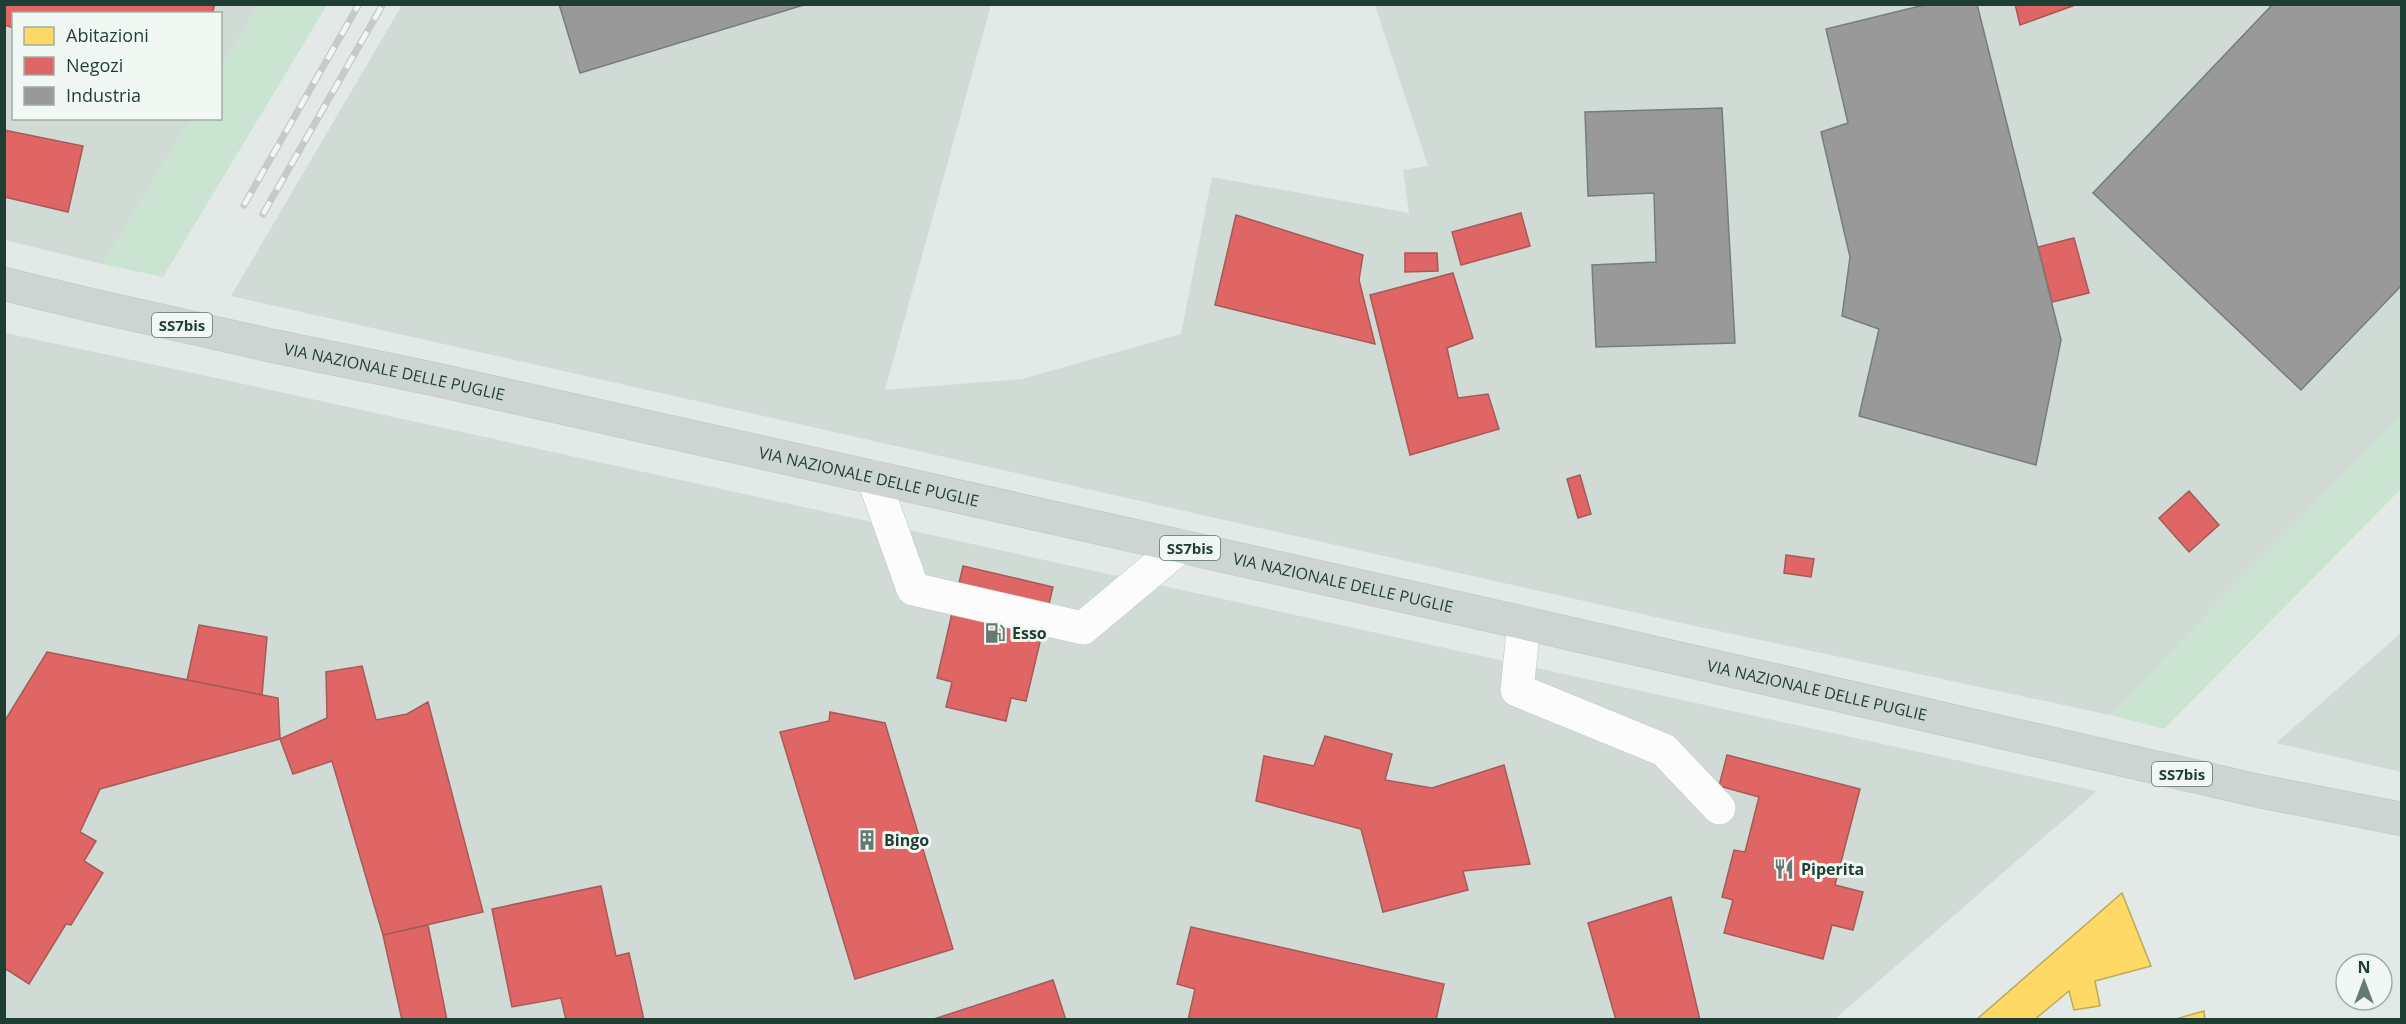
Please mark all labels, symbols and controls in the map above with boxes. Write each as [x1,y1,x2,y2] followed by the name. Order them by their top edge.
[12,12,222,120] legend
[66,23,149,47] text: Abitazioni
[66,53,123,77] text: Negozi
[66,83,141,107] text: Industria
[152,313,212,337] road number: SS7bis
[282,338,507,406] street label: VIA NAZIONALE DELLE PUGLIE
[757,441,981,512] street label: VIA NAZIONALE DELLE PUGLIE
[1160,536,1220,560] road number: SS7bis
[1231,547,1455,618] street label: VIA NAZIONALE DELLE PUGLIE
[983,621,1007,645] fuel station icon: Esso
[1012,622,1047,644] place label: Esso
[1705,654,1929,726] street label: VIA NAZIONALE DELLE PUGLIE
[2152,762,2212,786] road number: SS7bis
[855,828,879,852] building icon: Bingo
[884,829,929,851] place label: Bingo
[1772,857,1796,881] restaurant icon: Piperita
[1801,858,1864,880] place label: Piperita
[2334,952,2394,1012] north arrow
[2357,956,2371,978] text: N

